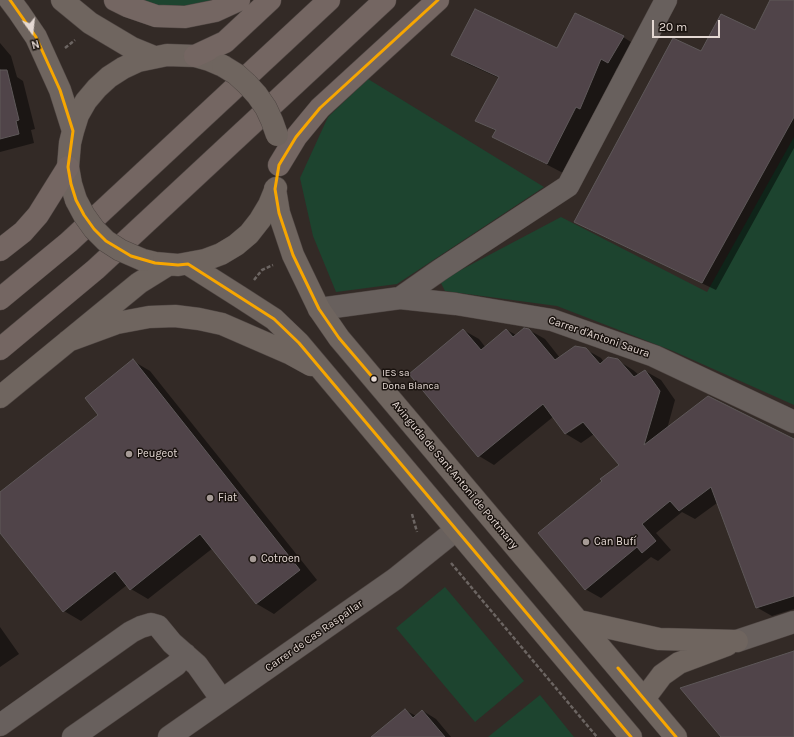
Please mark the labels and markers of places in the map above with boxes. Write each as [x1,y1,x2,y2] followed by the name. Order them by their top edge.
[382,367,439,390] place label: IES sa Dona Blanca
[369,374,379,384] marker: IES sa Dona Blanca
[137,447,177,461] place label: Peugeot
[124,449,134,459] marker: Peugeot
[218,491,237,505] place label: Fiat
[205,493,215,503] marker: Fiat
[594,535,637,549] place label: Can Bufí
[581,537,591,547] marker: Can Bufí
[261,552,300,566] place label: Cotroen
[248,554,258,564] marker: Cotroen

